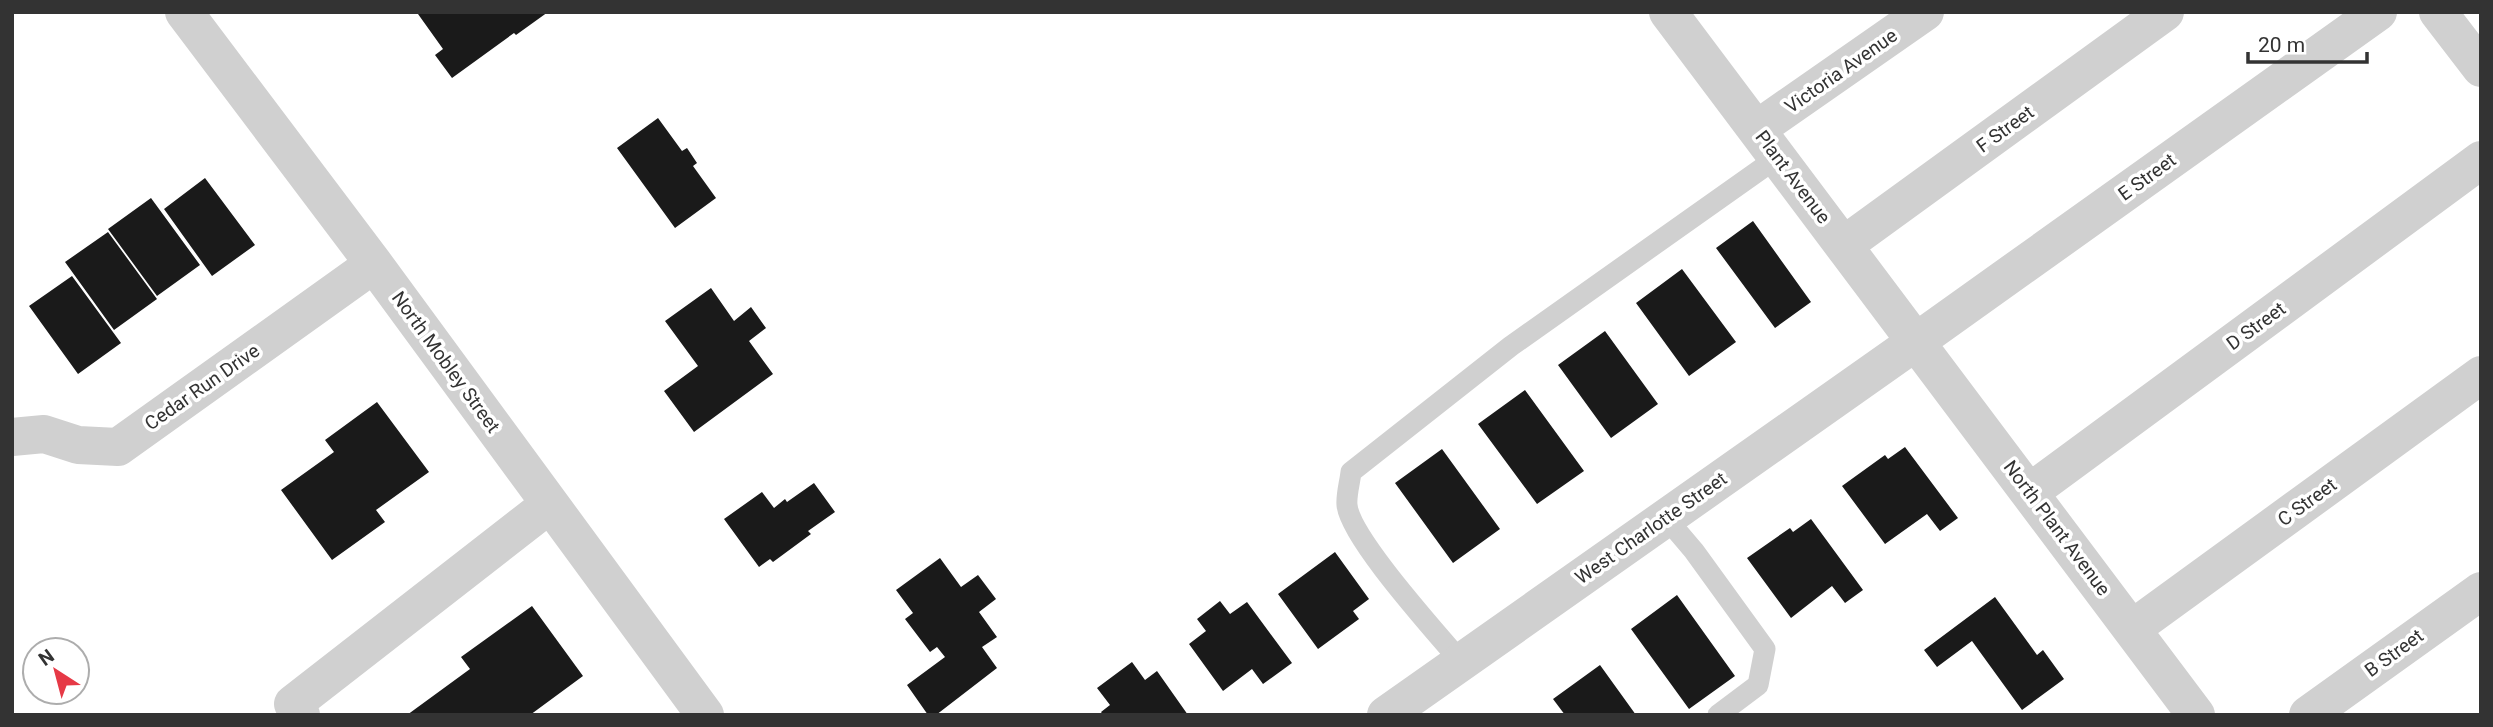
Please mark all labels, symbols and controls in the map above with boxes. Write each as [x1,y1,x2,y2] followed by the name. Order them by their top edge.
[2248,21,2367,65] scale bar
[1780,24,1902,118] street label: Victoria Avenue
[2258,33,2305,57] text: 20 m
[1972,100,2038,158] street label: F Street
[1751,126,1835,228] street label: Plant Avenue
[2114,148,2180,206] street label: E Street
[387,287,505,437] street label: North Mobley Street
[2222,297,2290,355] street label: D Street
[140,339,264,435] street label: Cedar Run Drive
[1999,456,2115,600] street label: North Plant Avenue
[1571,467,1731,589] street label: West Charlotte Street
[2273,473,2341,531] street label: C Street
[2360,624,2428,682] street label: B Street
[21,636,91,706] north arrow
[34,644,58,671] text: N

